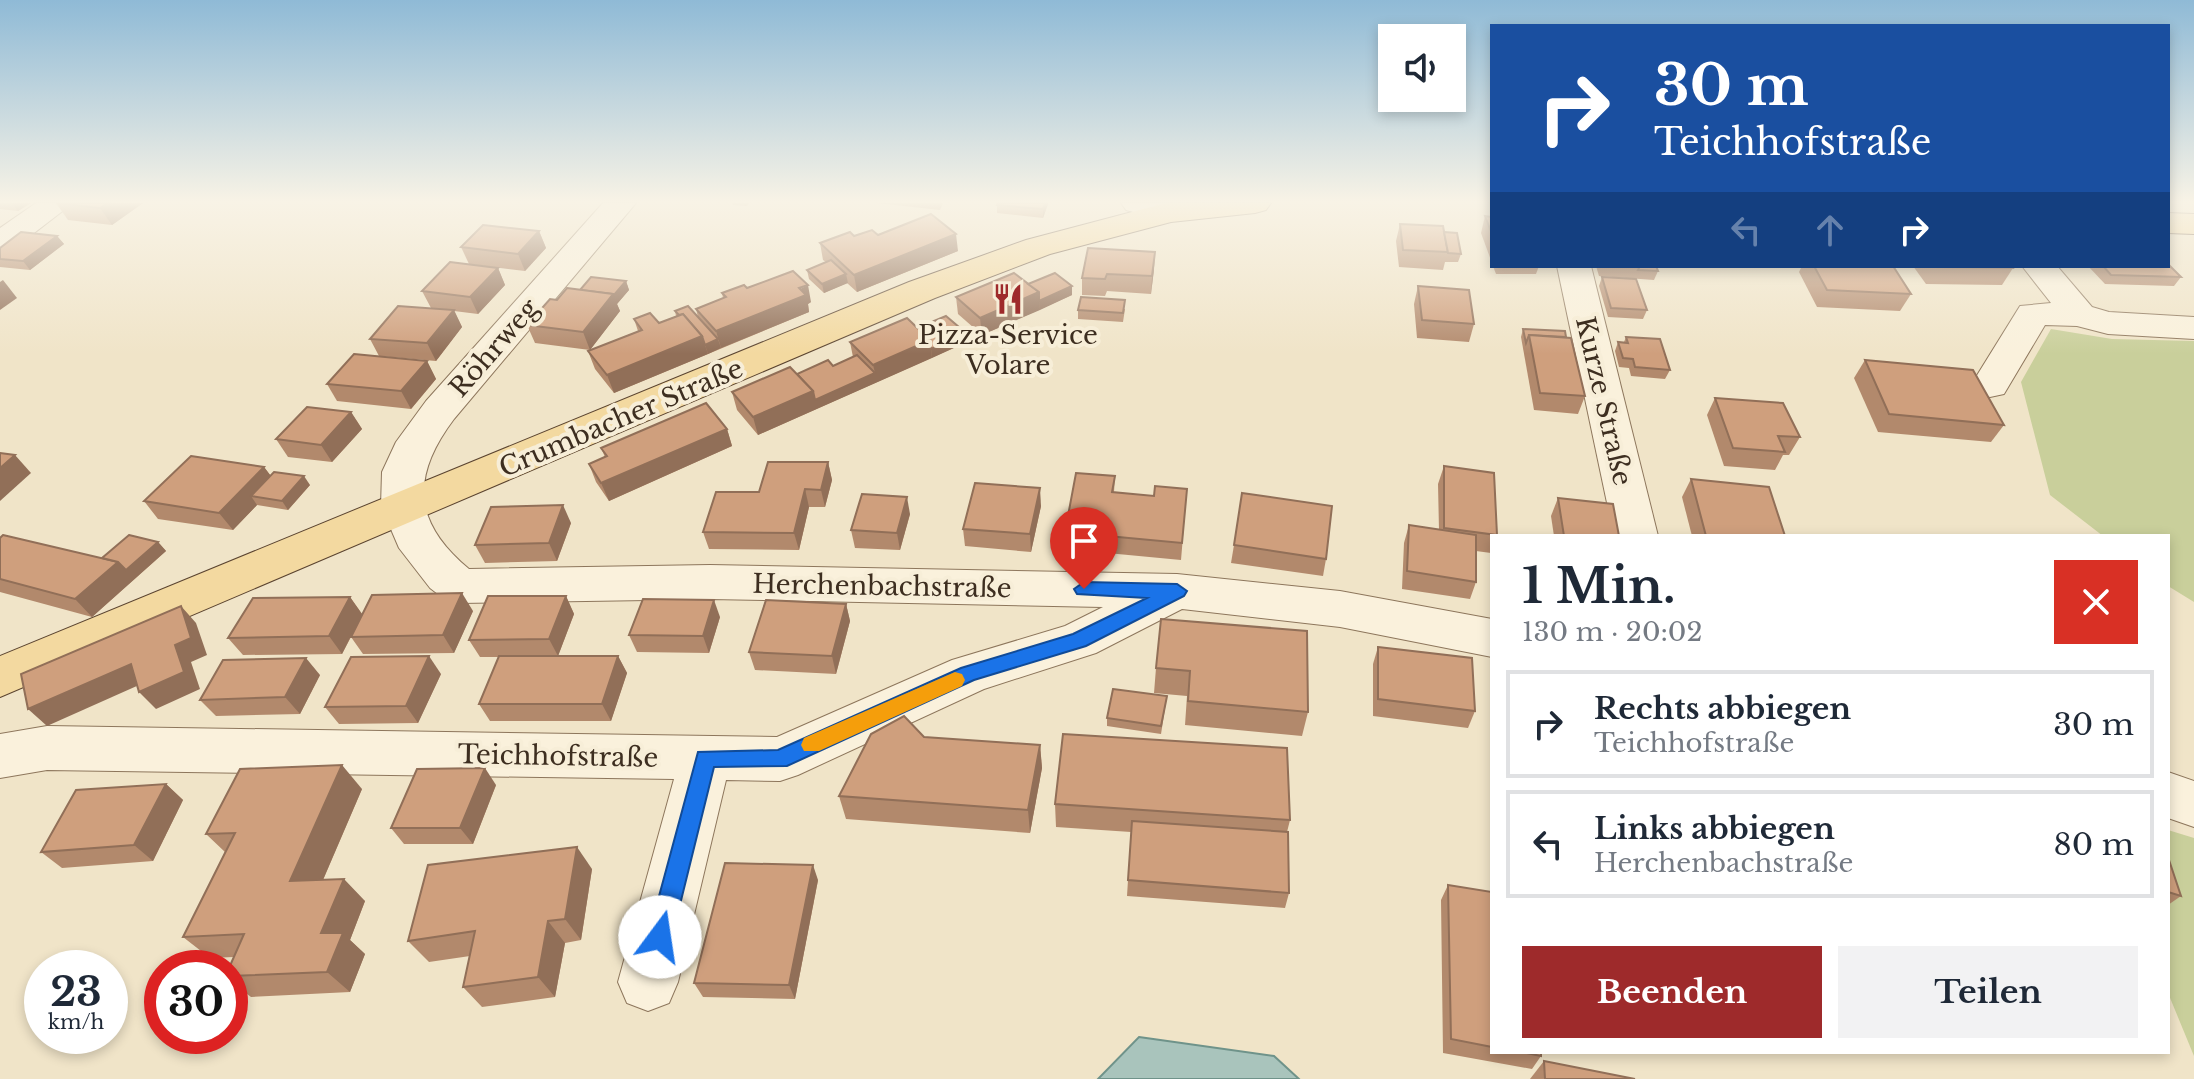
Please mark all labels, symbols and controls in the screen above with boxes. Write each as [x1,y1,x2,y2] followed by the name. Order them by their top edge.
[1378,24,1466,112] map controls
[1378,24,1466,112] button: sound
[1654,51,1809,120] text: 30 m
[1522,56,1626,160] icon: right
[1654,120,1931,165] text: Teichhofstraße
[1724,208,1768,252] icon: left
[1808,208,1852,252] icon: ahead
[1892,208,1936,252] icon: right
[991,282,1025,316] restaurant icon: Pizza-Service Volare
[443,292,546,404] street label: Röhrweg
[1569,313,1639,489] street label: Kurze Straße
[918,319,1098,381] place label: Pizza-Service Volare
[494,352,748,484] street label: Crumbacher Straße
[1050,507,1118,589] pin
[1062,519,1106,563] icon: arrive
[1522,556,1675,616] text: 1 Min.
[2054,560,2138,644] button: close
[752,568,1012,604] street label: Herchenbachstraße
[1522,616,1702,648] text: 130 m · 20:02
[1594,690,1851,727] text: Rechts abbiegen
[1526,702,1570,746] icon: right
[2053,706,2134,743] text: 30 m
[1594,727,1794,759] text: Teichhofstraße
[458,738,658,774] street label: Teichhofstraße
[1594,810,1835,847] text: Links abbiegen
[1526,822,1570,866] icon: left
[2054,826,2134,863] text: 80 m
[1594,847,1853,879] text: Herchenbachstraße
[618,895,702,979] position arrow
[1522,946,1822,1038] button: Beenden
[1838,946,2138,1038] button: Teilen
[144,950,248,1054] speed limit sign: 30
[50,967,102,1017] text: 23
[48,1010,104,1034] text: km/h

